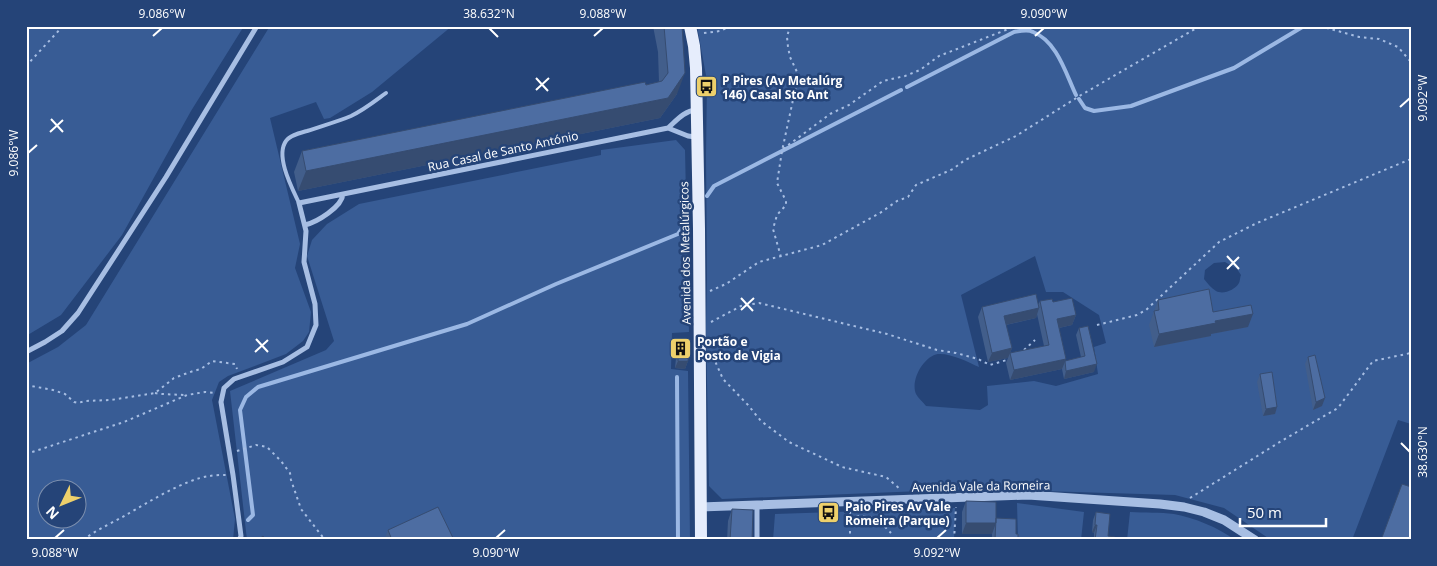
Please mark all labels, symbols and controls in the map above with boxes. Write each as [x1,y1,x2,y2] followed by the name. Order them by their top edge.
[139,5,185,22] text: 9.086°W
[463,5,515,22] text: 38.632°N
[580,5,626,22] text: 9.088°W
[1021,5,1067,22] text: 9.090°W
[722,72,843,103] place label: P Pires (Av Metalúrg 146) Casal Sto Ant
[694,75,718,99] bus stop icon: P Pires (Av Metalúrg 146) Casal Sto Ant
[1414,75,1431,121] text: 9.092°W
[426,127,580,175] street label: Rua Casal de Santo António
[5,130,22,176] text: 9.086°W
[675,181,695,325] street label: Avenida dos Metalúrgicos
[697,333,781,364] place label: Portão e Posto de Vigia
[669,336,693,360] building icon: Portão e Posto de Vigia
[1414,426,1431,478] text: 38.630°N
[911,476,1051,496] street label: Avenida Vale da Romeira
[38,478,88,528] north arrow
[1240,496,1326,528] scale bar
[845,498,951,529] place label: Paio Pires Av Vale Romeira (Parque)
[817,501,841,525] bus stop icon: Paio Pires Av Vale Romeira (Parque)
[1247,502,1282,522] text: 50 m
[41,503,63,524] text: N
[32,544,78,561] text: 9.088°W
[473,544,519,561] text: 9.090°W
[914,544,960,561] text: 9.092°W

